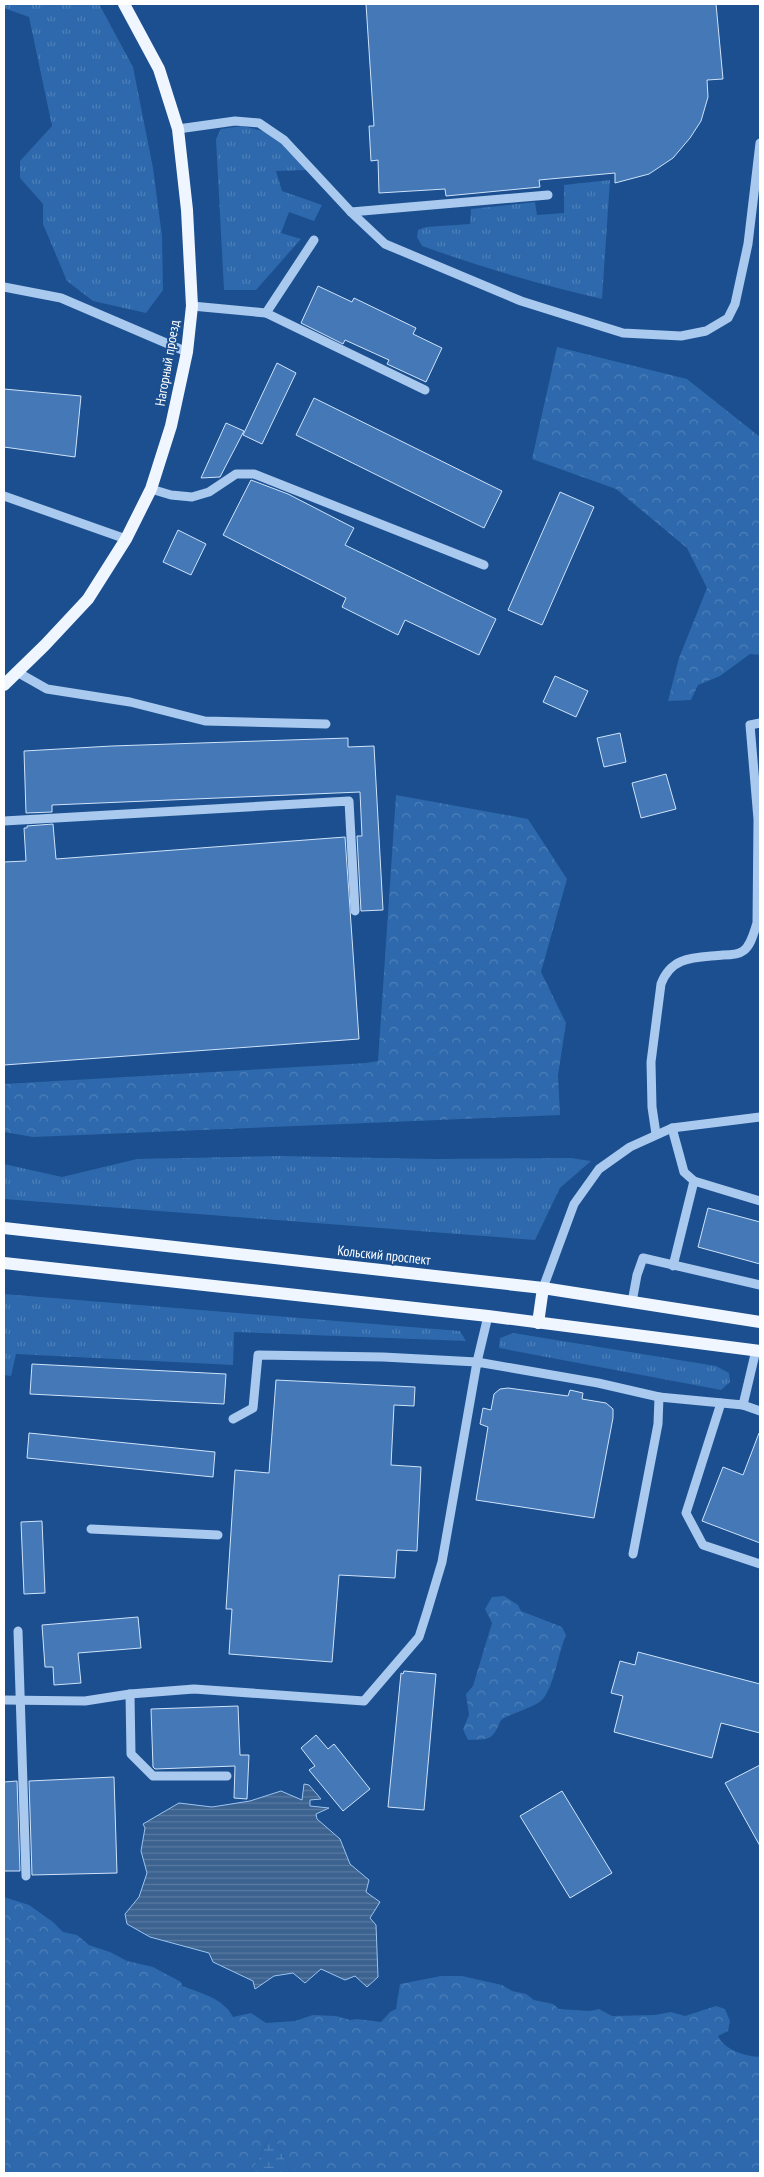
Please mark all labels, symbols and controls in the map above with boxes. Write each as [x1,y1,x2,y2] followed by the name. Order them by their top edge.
[151,319,183,407] street label: Нагорный проезд
[336,1241,432,1269] street label: Кольский проспект

